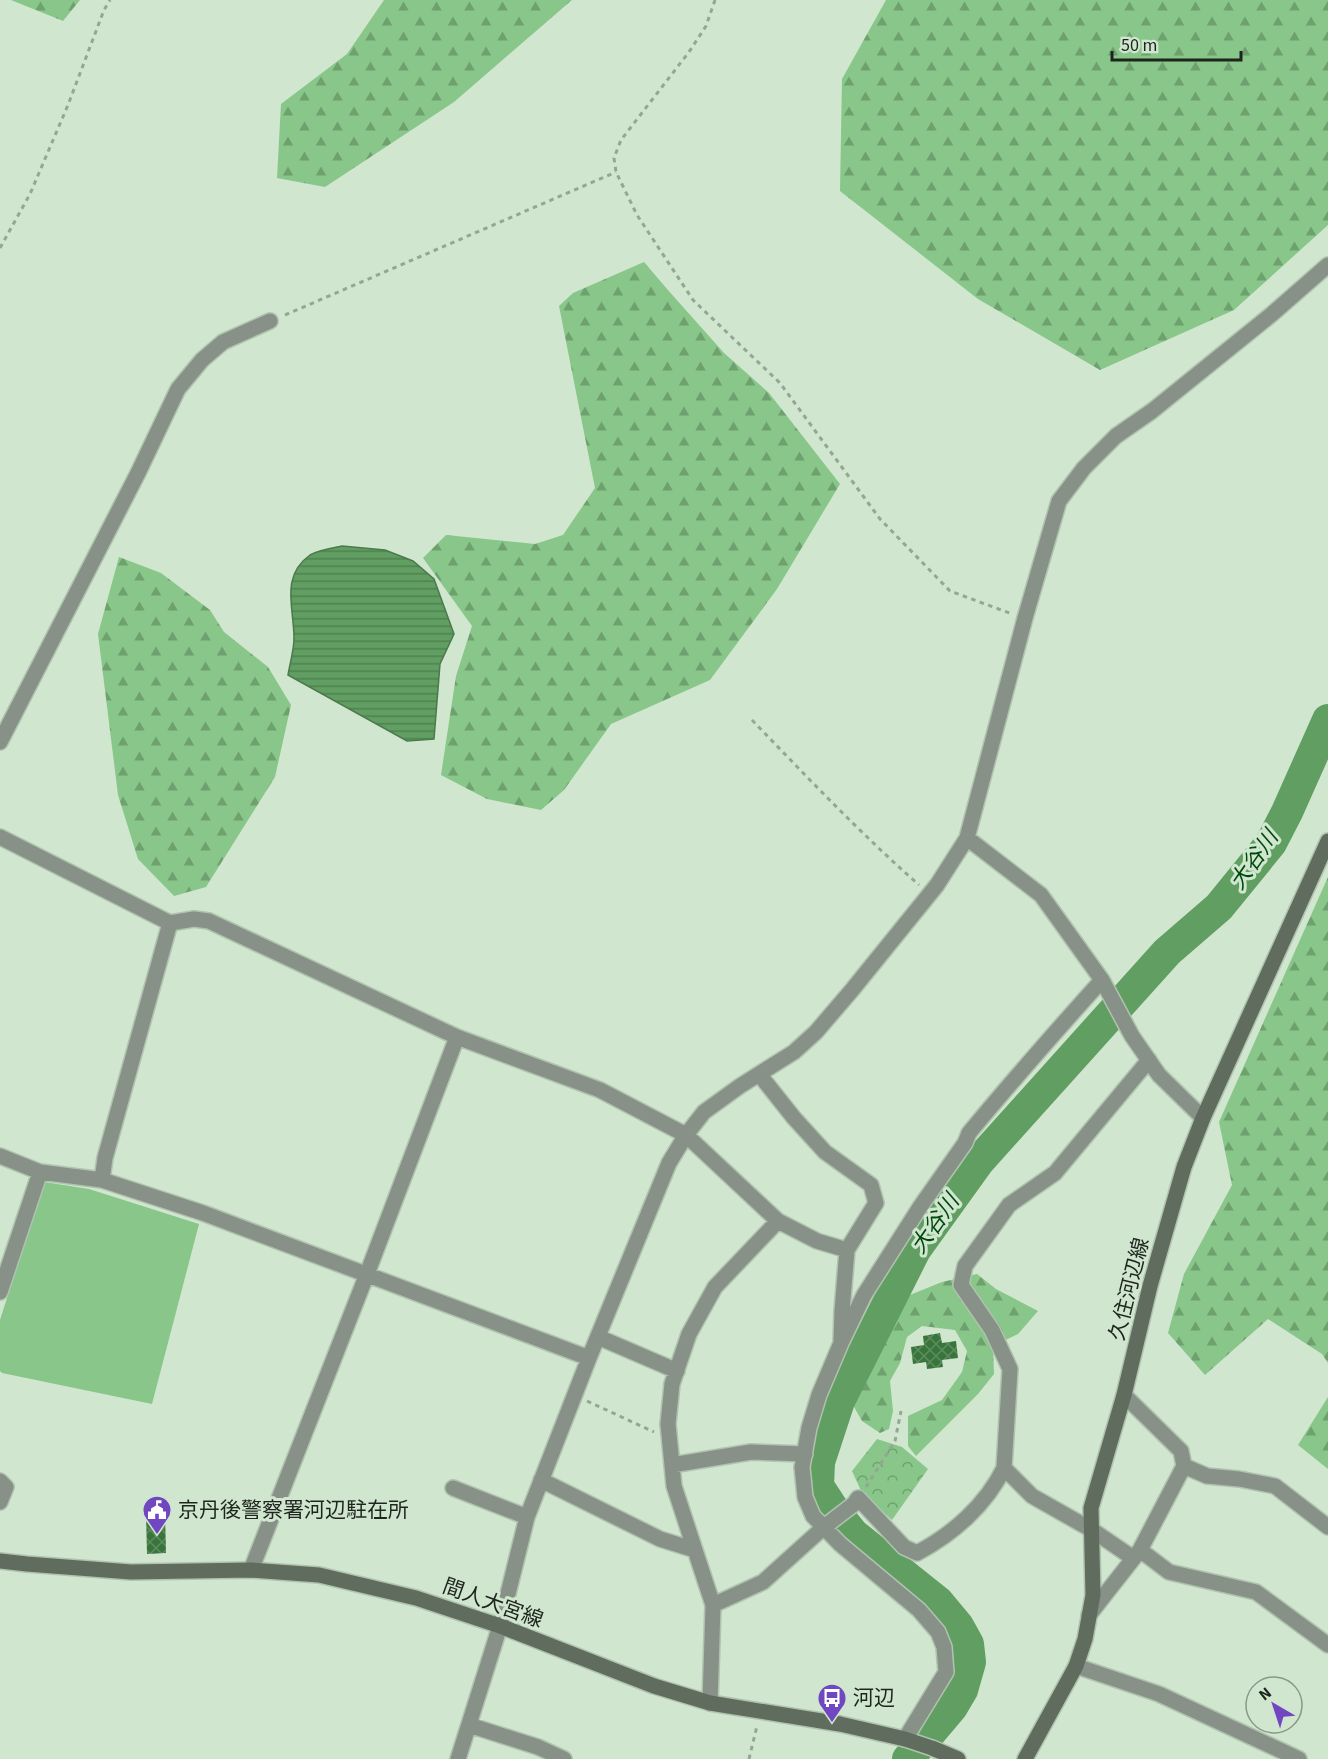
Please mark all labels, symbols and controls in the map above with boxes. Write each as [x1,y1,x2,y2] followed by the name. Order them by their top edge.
[1112,24,1241,62] scale bar
[1121,33,1157,58] text: 50 m
[1222,822,1287,896] water label: 大谷川
[903,1186,968,1260] water label: 大谷川
[1102,1234,1156,1344] street label: 久住河辺線
[141,1494,173,1536] public building icon: 京丹後警察署河辺駐在所
[178,1495,409,1525] place label: 京丹後警察署河辺駐在所
[439,1571,547,1635] street label: 間人大宮線
[1244,1675,1304,1735] north arrow
[816,1682,848,1724] bus stop icon: 河辺
[1254,1682,1276,1706] text: N
[853,1683,895,1713] place label: 河辺

